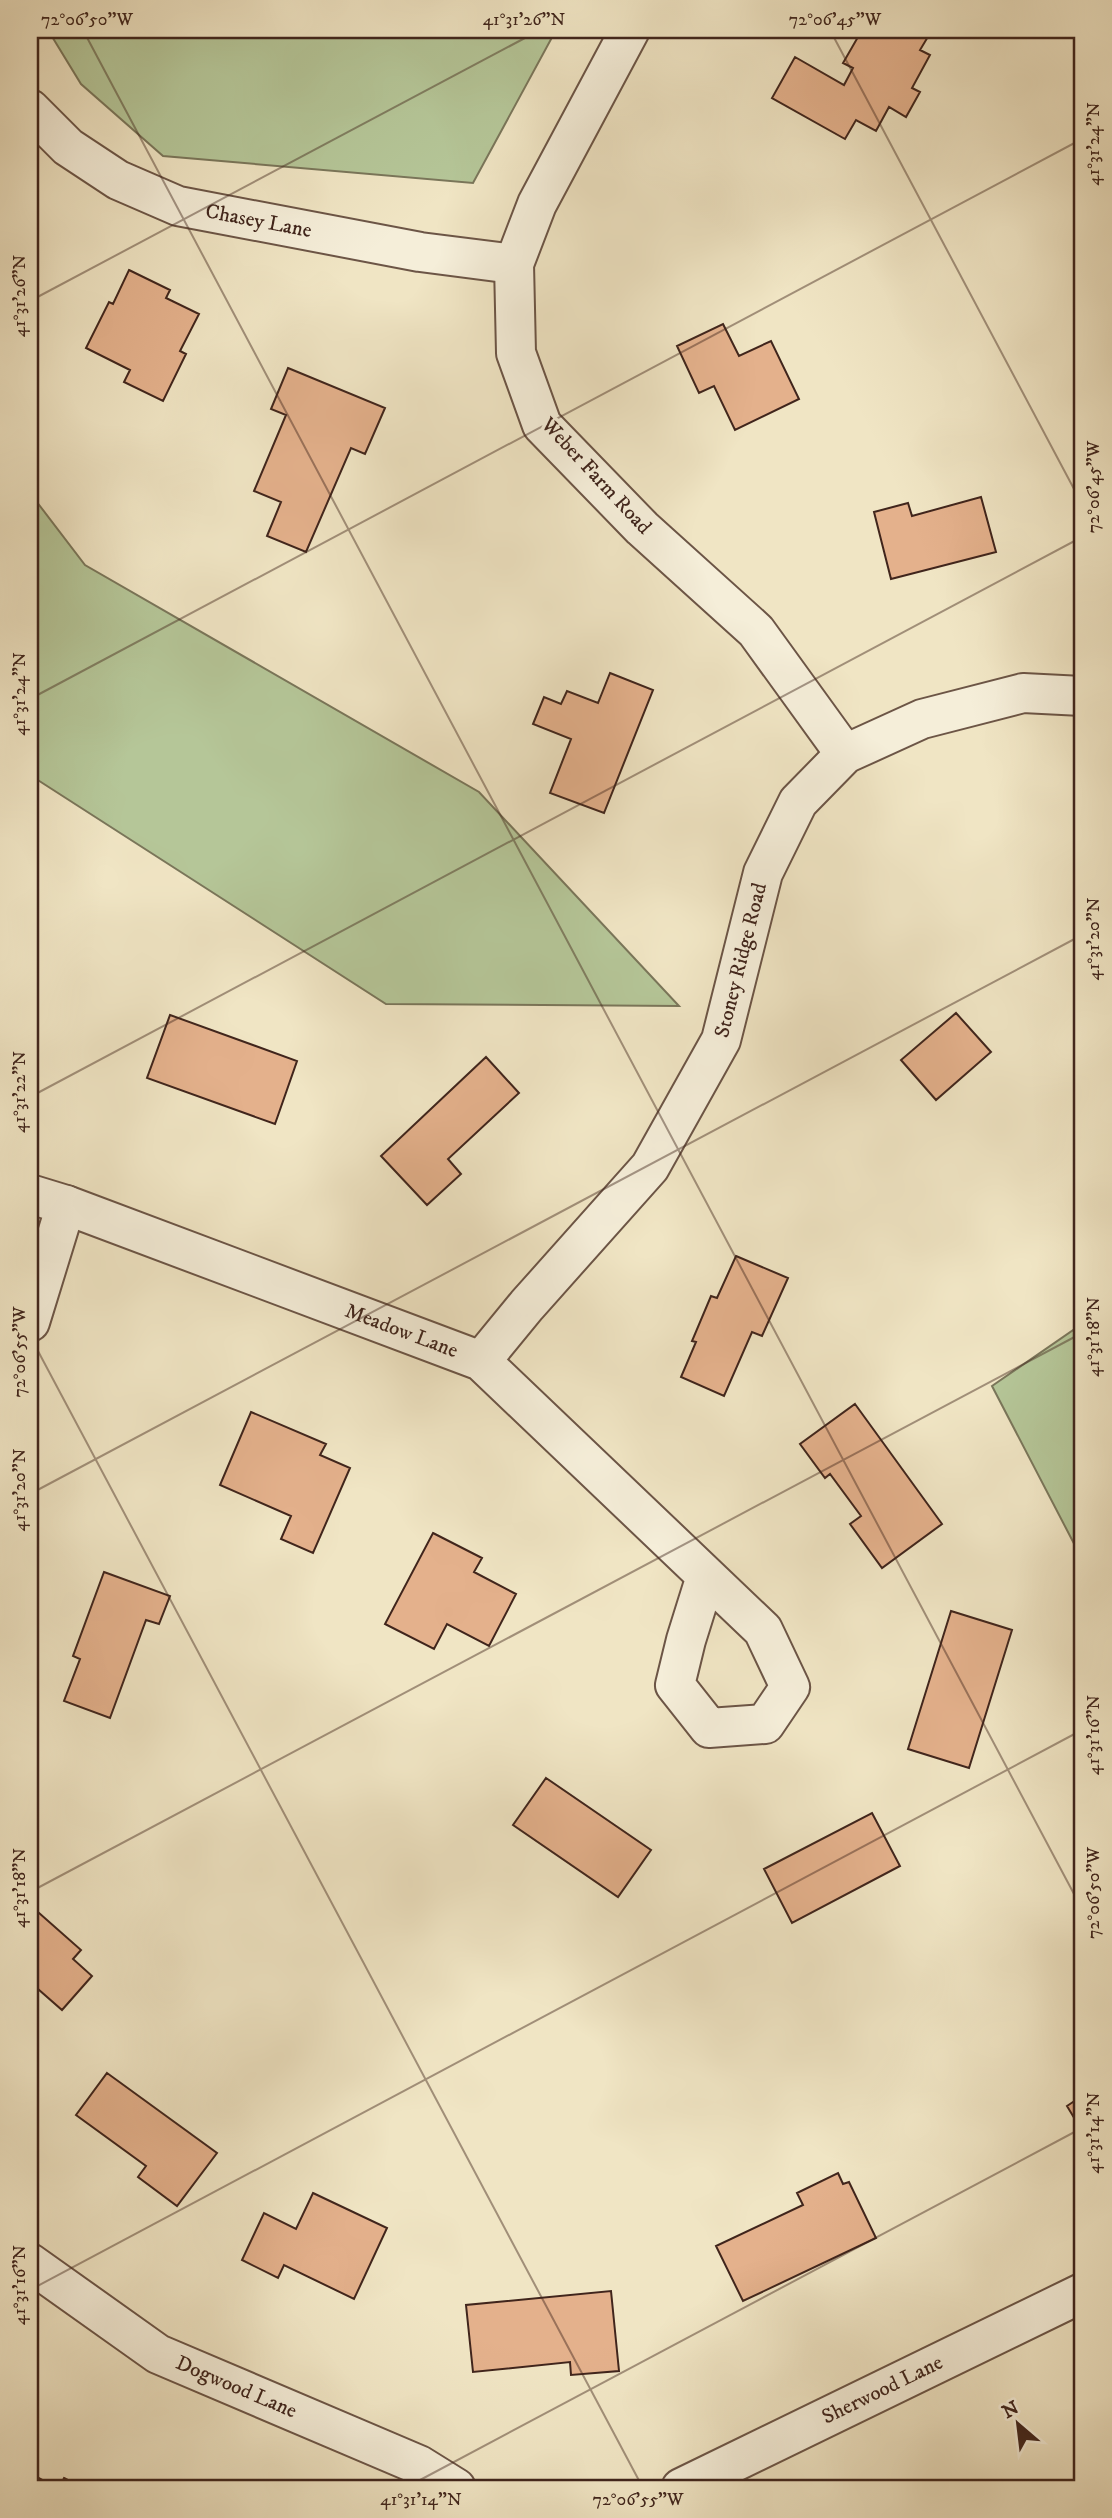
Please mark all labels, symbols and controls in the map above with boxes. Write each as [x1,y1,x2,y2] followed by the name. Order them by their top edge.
[41,9,133,31] text: 72°06'50"W
[483,9,566,31] text: 41°31'26"N
[789,9,882,31] text: 72°06'45"W
[1083,102,1105,186] text: 41°31'24"N
[203,198,314,244] street label: Chasey Lane
[9,254,31,337] text: 41°31'26"N
[534,411,657,540] street label: Weber Farm Road
[1083,440,1105,533] text: 72°06'45"W
[9,652,31,736] text: 41°31'24"N
[709,880,773,1041] street label: Stoney Ridge Road
[1083,897,1105,980] text: 41°31'20"N
[9,1051,31,1133] text: 41°31'22"N
[1083,1297,1105,1377] text: 41°31'18"N
[341,1298,462,1364] street label: Meadow Lane
[9,1306,31,1398] text: 72°06'55"W
[9,1448,31,1531] text: 41°31'20"N
[1083,1695,1105,1775] text: 41°31'16"N
[1083,1847,1105,1939] text: 72°06'50"W
[9,1848,31,1928] text: 41°31'18"N
[1083,2092,1105,2174] text: 41°31'14"N
[9,2245,31,2325] text: 41°31'16"N
[172,2350,301,2425] street label: Dogwood Lane
[818,2350,947,2430] street label: Sherwood Lane
[982,2388,1052,2458] north arrow
[998,2396,1023,2424] text: N
[380,2489,462,2511] text: 41°31'14"N
[592,2489,684,2511] text: 72°06'55"W

